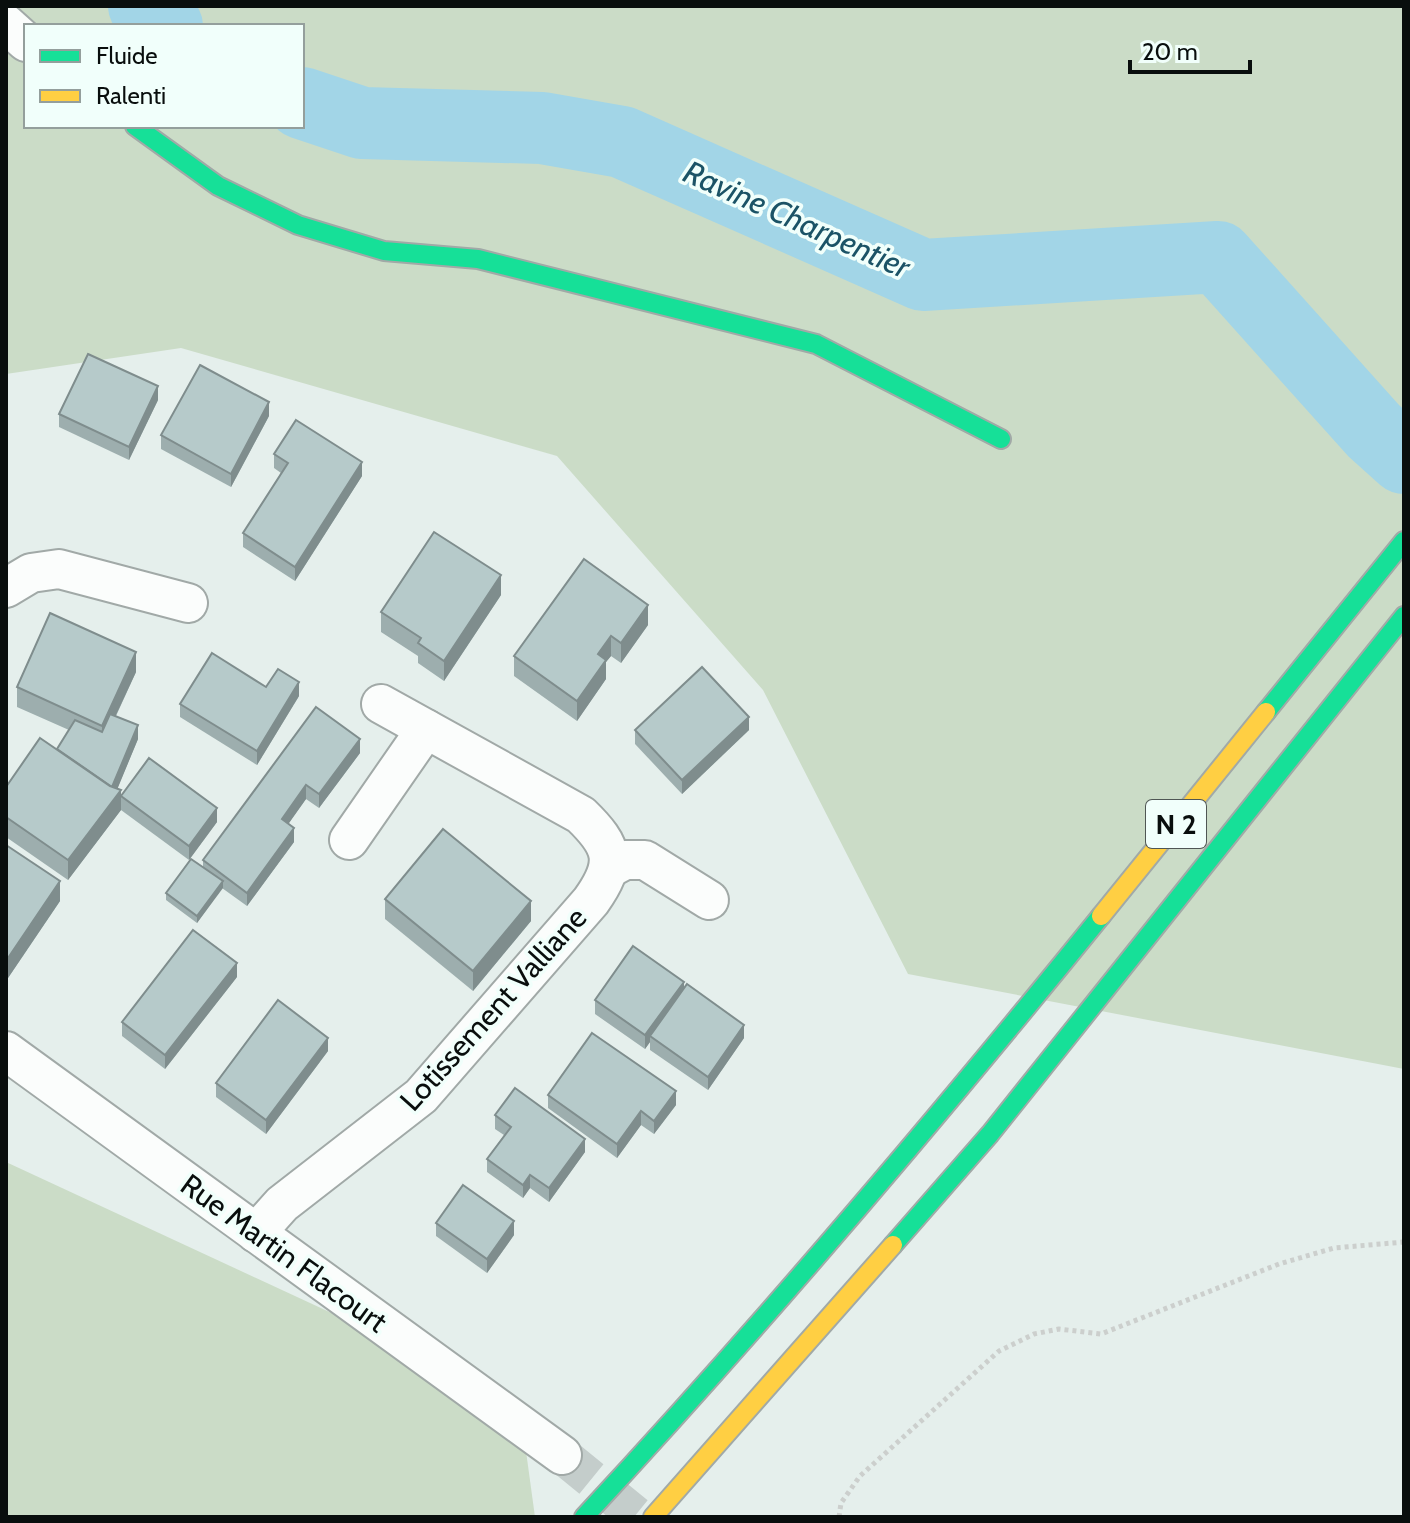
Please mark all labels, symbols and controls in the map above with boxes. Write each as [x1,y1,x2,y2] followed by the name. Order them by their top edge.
[24,24,304,128] legend
[1130,24,1250,74] scale bar
[1142,37,1198,66] text: 20 m
[96,41,158,70] text: Fluide
[96,81,166,110] text: Ralenti
[678,152,917,287] water label: Ravine Charpentier
[1146,800,1206,848] road number: N 2
[392,900,594,1118] street label: Lotissement Valliane
[174,1166,394,1340] street label: Rue Martin Flacourt

